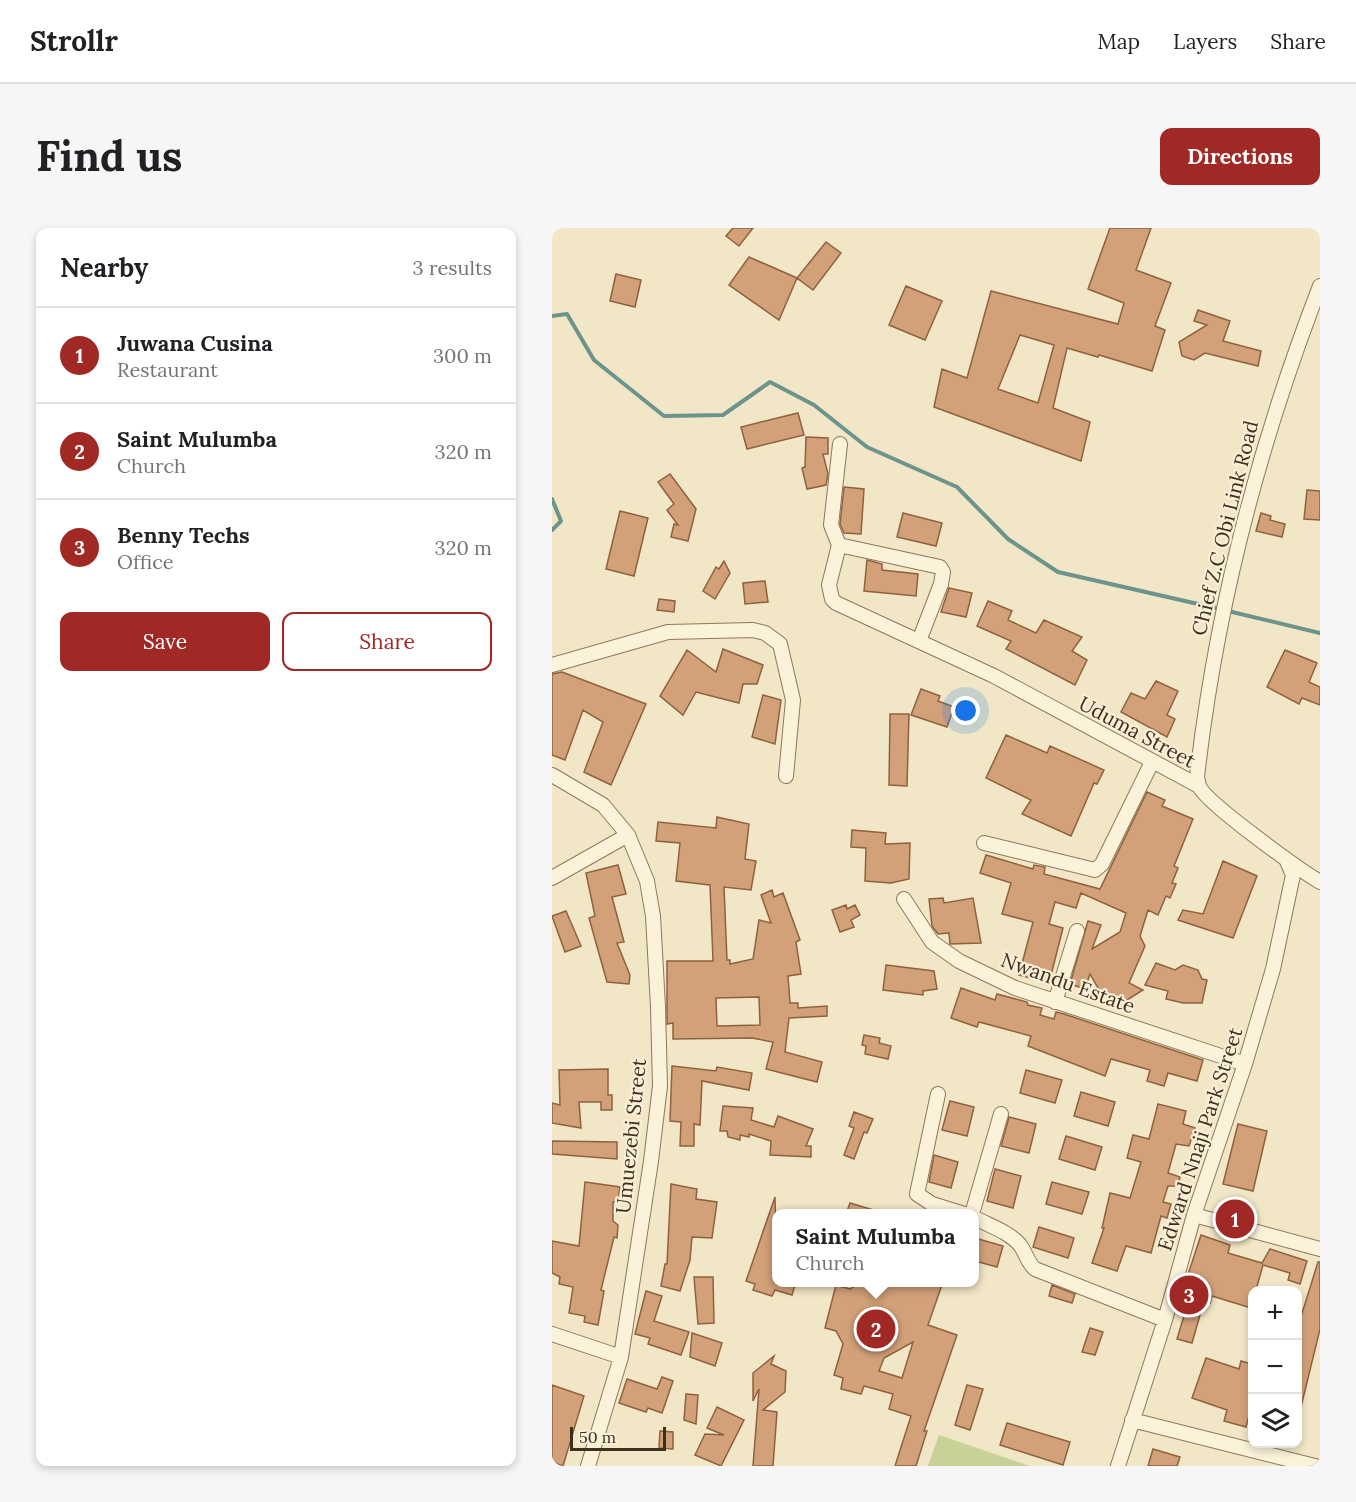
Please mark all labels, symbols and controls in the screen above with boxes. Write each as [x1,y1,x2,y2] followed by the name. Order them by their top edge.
[30,23,118,59] text: Strollr
[1097,28,1140,55] text: Map
[1173,28,1237,55] text: Layers
[1270,28,1326,55] text: Share
[1160,128,1320,185] button: Directions
[36,129,182,183] text: Find us
[60,251,148,284] text: Nearby
[413,255,492,280] text: 3 results
[117,329,273,357] text: Juwana Cusina
[75,343,84,368] text: 1
[433,343,492,368] text: 300 m
[117,357,218,382] text: Restaurant
[1186,418,1263,638] street label: Chief Z.C Obi Link Road
[117,425,277,453] text: Saint Mulumba
[74,439,85,464] text: 2
[435,439,492,464] text: 320 m
[117,453,186,478] text: Church
[117,521,250,549] text: Benny Techs
[74,535,85,560] text: 3
[435,535,492,560] text: 320 m
[117,549,174,574] text: Office
[60,612,270,671] button: Save
[282,612,492,671] button: Share
[1075,690,1200,773] street label: Uduma Street
[951,696,980,725] your location
[998,947,1139,1018] street label: Nwandu Estate
[1152,1024,1248,1254] street label: Edward Nnaji Park Street
[610,1057,651,1215] street label: Umuezebi Street
[1216,1196,1254,1242] pin: 1
[772,1209,979,1287] popup
[796,1222,955,1250] text: Saint Mulumba
[796,1250,865,1275] text: Church
[1170,1272,1208,1318] pin: 3
[1248,1286,1302,1448] map controls
[1248,1286,1302,1340] button: +
[856,1306,896,1352] pin: 2
[1248,1340,1302,1394] button: −
[1248,1394,1302,1448] button: layers
[570,1424,666,1452] scale bar
[579,1427,616,1447] text: 50 m

